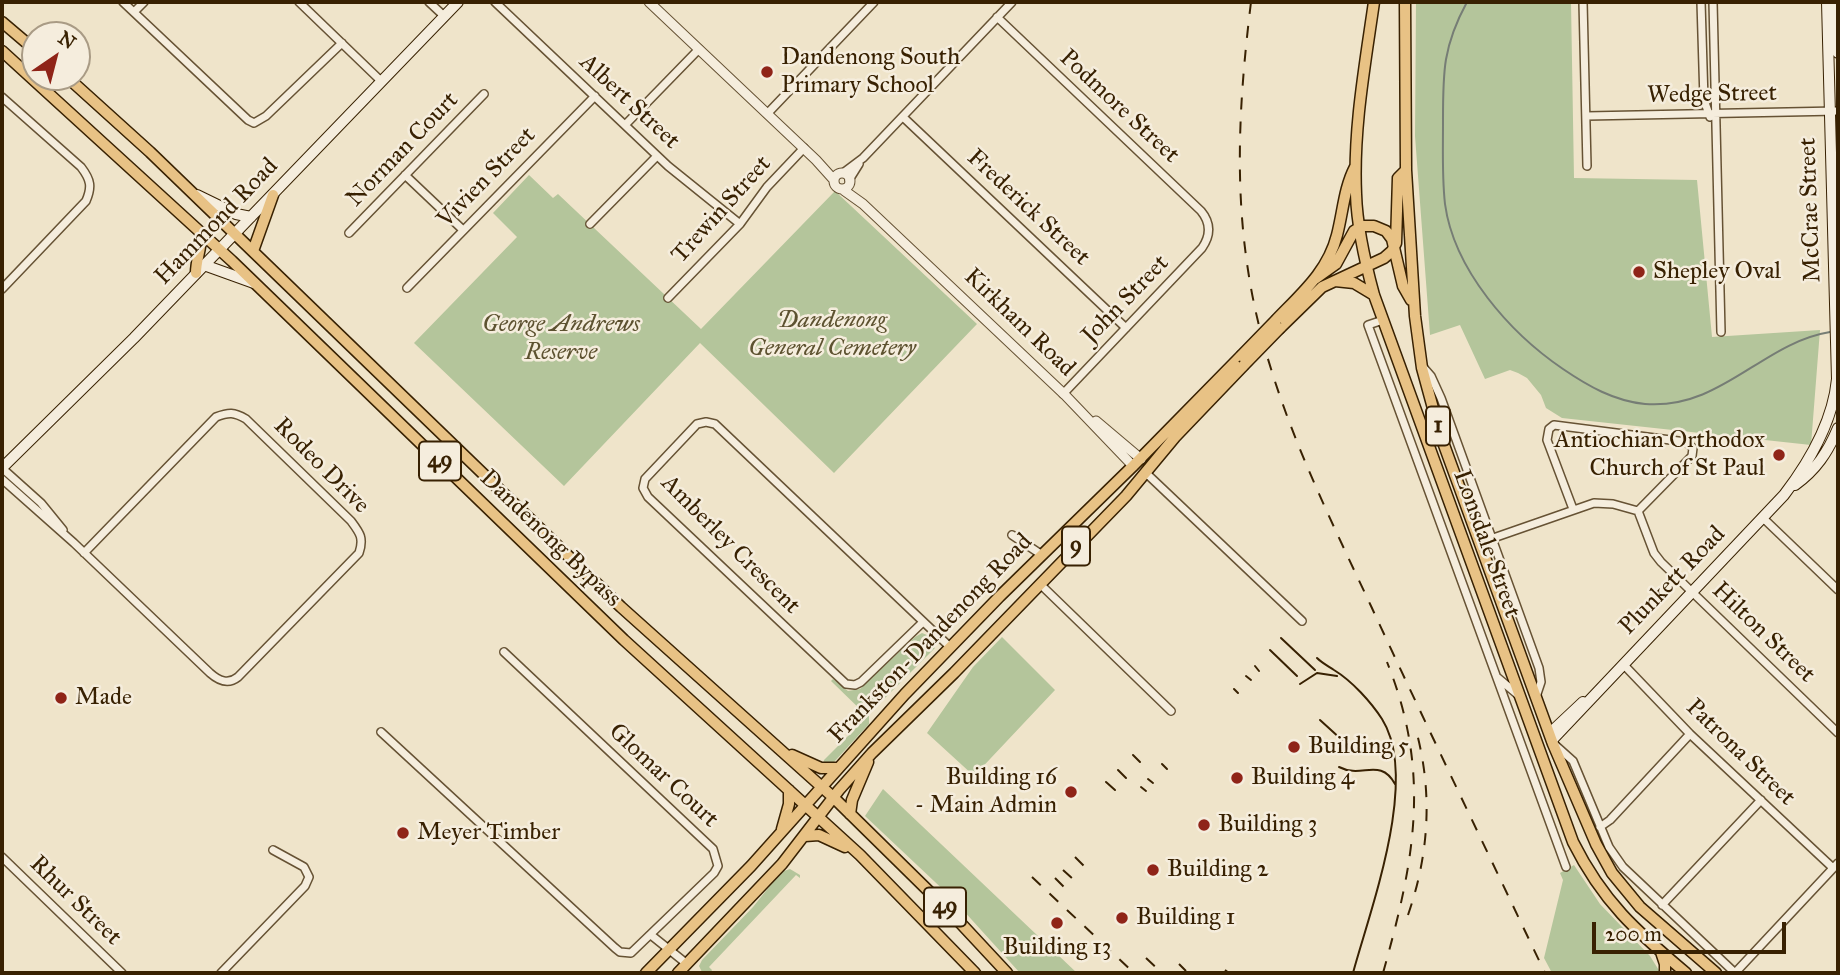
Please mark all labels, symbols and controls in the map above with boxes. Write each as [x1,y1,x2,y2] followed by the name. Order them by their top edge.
[21,21,91,91] north arrow
[54,26,80,54] text: N
[781,44,960,100] place label: Dandenong South Primary School
[1053,44,1185,170] street label: Podmore Street
[573,48,685,156] street label: Albert Street
[759,64,775,80] marker: Dandenong South Primary School
[1647,79,1777,111] street label: Wedge Street
[341,87,465,213] street label: Norman Court
[432,122,542,234] street label: Vivien Street
[1794,137,1828,283] street label: McCrae Street
[961,144,1095,272] street label: Frederick Street
[666,150,778,270] street label: Trewin Street
[149,153,285,291] street label: Hammond Road
[1077,250,1175,350] street label: John Street
[1653,258,1781,286] place label: Shepley Oval
[957,263,1081,383] street label: Kirkham Road
[1631,264,1647,280] marker: Shepley Oval
[748,307,916,363] park label: Dandenong General Cemetery
[482,311,640,367] park label: George Andrews Reserve
[1426,406,1450,446] road number: 1
[267,412,375,520] street label: Rodeo Drive
[1554,427,1765,483] place label: Antiochian Orthodox Church of St Paul
[419,442,461,481] road number: 49
[1771,447,1787,463] marker: Antiochian Orthodox Church of St Paul
[473,464,627,614] street label: Dandenong Bypass
[1446,466,1526,622] street label: Lonsdale Street
[654,469,806,621] street label: Amberley Crescent
[1614,521,1732,641] street label: Plunkett Road
[1062,526,1090,566] road number: 9
[823,528,1039,750] street label: Frankston-Dandenong Road
[1705,577,1821,689] street label: Hilton Street
[75,684,132,712] place label: Made
[53,690,69,706] marker: Made
[1679,694,1801,812] street label: Patrona Street
[602,718,724,834] street label: Glomar Court
[1308,733,1409,761] place label: Building 5
[1286,739,1302,755] marker: Building 5
[914,764,1057,820] place label: Building 16 - Main Admin
[1251,764,1354,792] place label: Building 4
[1229,770,1245,786] marker: Building 4
[1063,784,1079,800] marker: Building 16 - Main Admin
[1218,811,1317,839] place label: Building 3
[1196,817,1212,833] marker: Building 3
[417,819,560,847] place label: Meyer Timber
[395,825,411,841] marker: Meyer Timber
[23,850,127,952] street label: Rhur Street
[1167,856,1268,884] place label: Building 2
[1145,862,1161,878] marker: Building 2
[924,888,966,926] road number: 49
[1136,904,1235,932] place label: Building 1
[1595,908,1789,952] scale bar
[1114,910,1130,926] marker: Building 1
[1049,915,1065,931] marker: Building 13
[1605,921,1662,947] text: 200 m
[1003,934,1111,962] place label: Building 13

